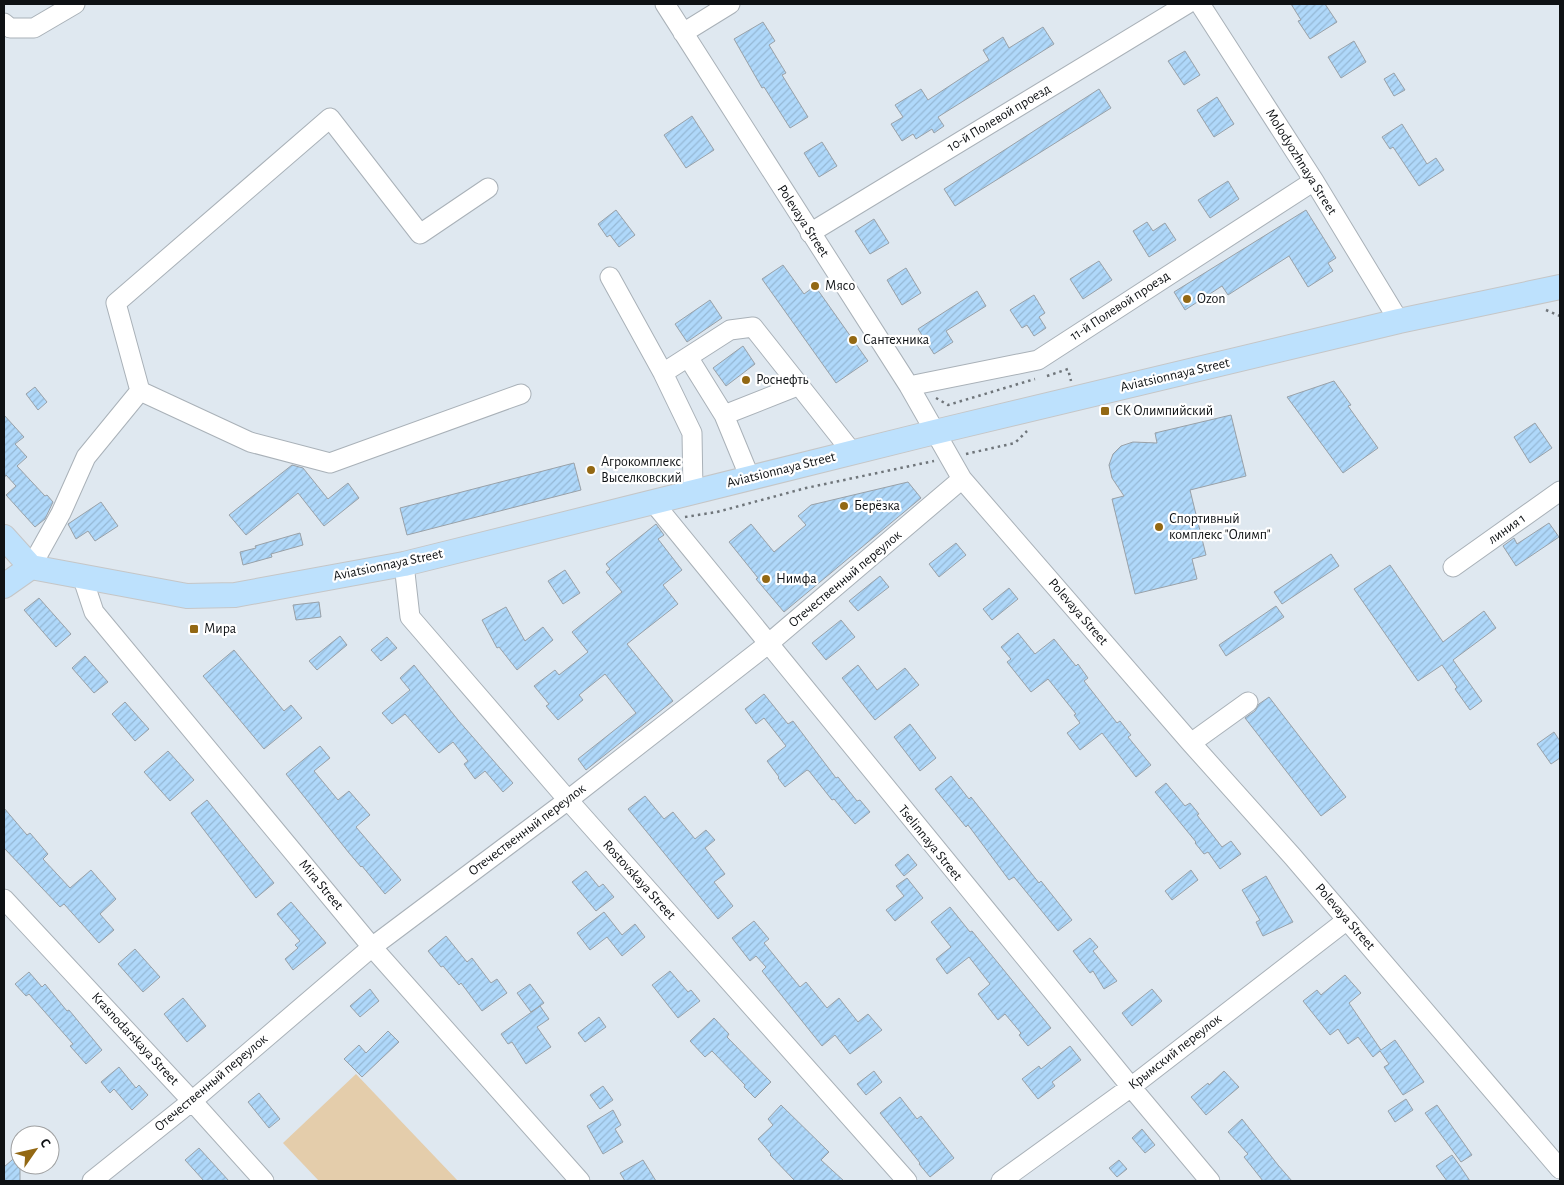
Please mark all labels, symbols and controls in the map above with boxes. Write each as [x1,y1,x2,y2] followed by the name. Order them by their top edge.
[945,82,1053,154] street label: 10-й Полевой проезд
[1263,107,1339,218] street label: Molodyozhnaya Street
[775,182,832,260] street label: Polevaya Street
[1068,269,1172,343] street label: 11-й Полевой проезд
[825,279,856,293] place label: Мясо
[809,280,821,292] marker: Мясо
[1197,292,1225,306] place label: Ozon
[1181,293,1193,305] marker: Ozon
[863,333,930,347] place label: Сантехника
[847,334,859,346] marker: Сантехника
[1119,356,1231,394] street label: Aviatsionnaya Street
[756,373,808,387] place label: Роснефть
[740,374,752,386] marker: Роснефть
[1115,404,1213,418] place label: СК Олимпийский
[1099,405,1111,417] marker: СК Олимпийский
[725,450,837,490] street label: Aviatsionnaya Street
[601,455,682,485] place label: Агрокомплекс Выселковский
[585,464,597,476] marker: Агрокомплекс Выселковский
[854,499,901,513] place label: Берёзка
[838,500,850,512] marker: Берёзка
[1486,511,1528,547] street label: линия 1
[1169,512,1271,542] place label: Спортивный комплекс "Олимп"
[1153,521,1165,533] marker: Спортивный комплекс "Олимп"
[786,527,905,630] street label: Отечественный переулок
[332,546,444,583] street label: Aviatsionnaya Street
[776,572,817,586] place label: Нимфа
[760,573,772,585] marker: Нимфа
[1046,576,1111,648] street label: Polevaya Street
[204,622,237,636] place label: Мира
[188,623,200,635] marker: Мира
[466,781,589,879] street label: Отечественный переулок
[895,803,965,884] street label: Tselinnaya Street
[600,838,678,923] street label: Rostovskaya Street
[296,857,346,913] street label: Mira Street
[1313,881,1378,953] street label: Polevaya Street
[89,990,182,1088] street label: Krasnodarskaya Street
[1126,1011,1224,1092] street label: Крымский переулок
[152,1031,271,1134] street label: Отечественный переулок
[10,1125,60,1175] north arrow
[37,1136,53,1151] text: С

